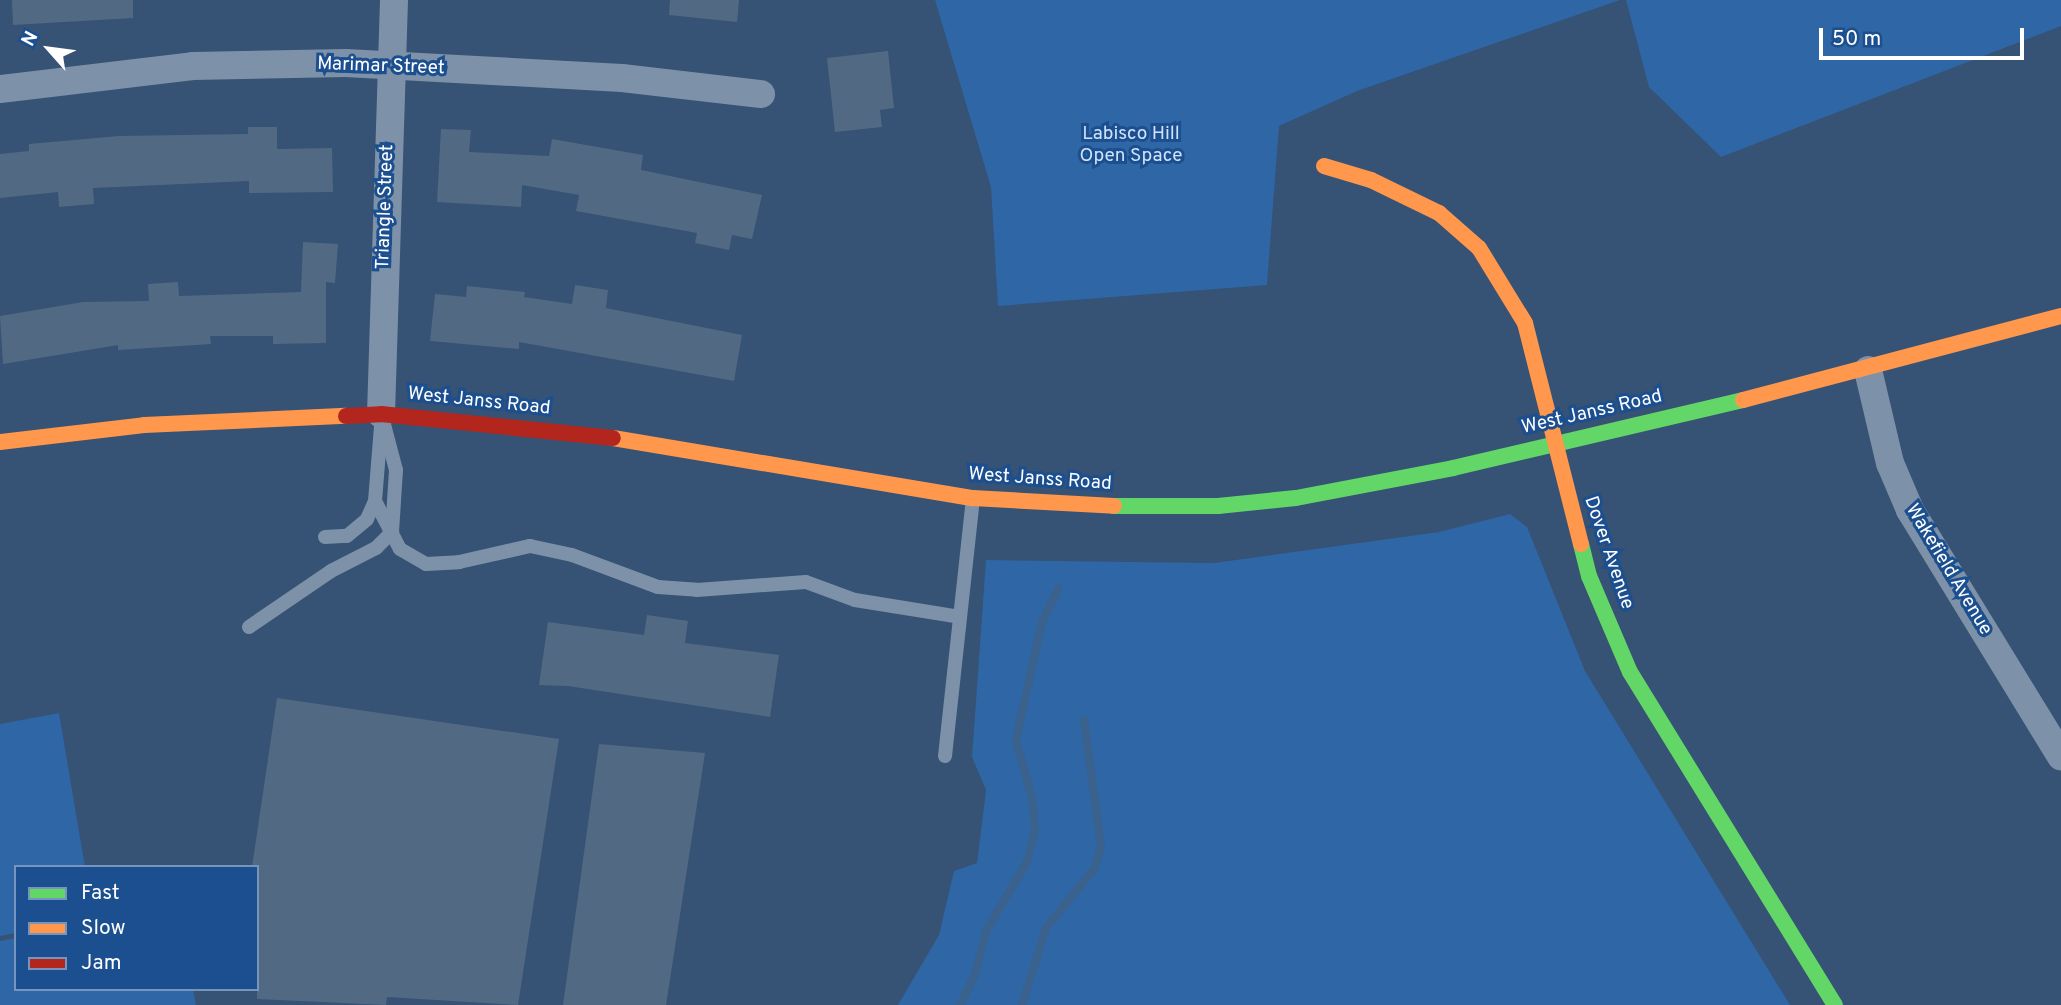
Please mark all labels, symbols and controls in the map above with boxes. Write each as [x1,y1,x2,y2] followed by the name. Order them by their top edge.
[14,14,84,84] north arrow
[1823,14,2028,58] scale bar
[1832,26,1881,53] text: 50 m
[17,27,44,51] text: N
[317,53,445,81] street label: Marimar Street
[1079,124,1183,168] park label: Labisco Hill Open Space
[372,144,400,270] street label: Triangle Street
[406,383,552,421] street label: West Janss Road
[1519,386,1665,440] street label: West Janss Road
[968,464,1112,496] street label: West Janss Road
[1578,493,1638,613] street label: Dover Avenue
[1900,500,1996,640] street label: Wakefield Avenue
[14,865,259,991] legend
[81,880,120,907] text: Fast
[81,915,126,942] text: Slow
[81,950,122,977] text: Jam

